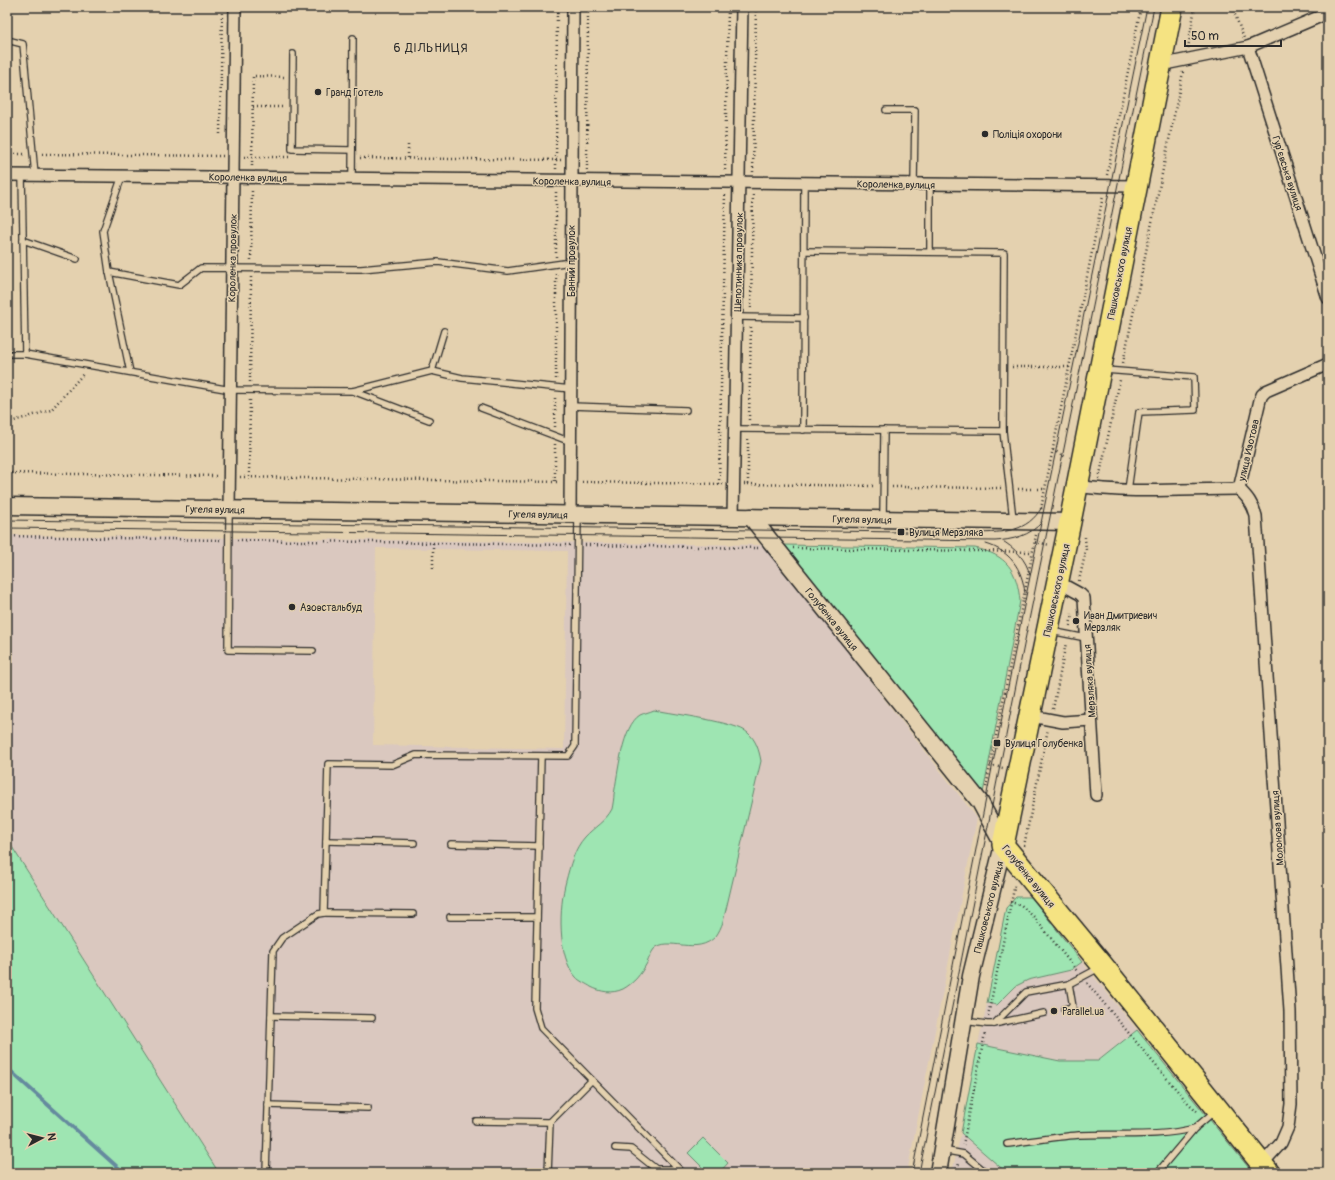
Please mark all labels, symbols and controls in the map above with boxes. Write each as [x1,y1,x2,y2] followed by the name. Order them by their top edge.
[1185,22,1281,48] scale bar
[1191,29,1219,44] text: 50 m
[394,41,468,56] district label: 6 ДІЛЬНИЦЯ
[313,87,323,97] marker: Гранд Готель
[326,87,384,99] place label: Гранд Готель
[980,129,990,139] marker: Поліція охорони
[993,129,1062,141] place label: Поліція охорони
[1269,134,1305,213] street label: Гур’євська вулиця
[209,171,287,185] street label: Короленка вулиця
[533,175,611,189] street label: Короленка вулиця
[857,178,935,192] street label: Короленка вулиця
[732,212,746,312] street label: Шепотинника провулок
[226,214,240,302] street label: Короленка провулок
[566,225,578,297] street label: Банний провулок
[1105,226,1135,321] street label: Пашковського вулиця
[1236,418,1262,483] street label: улица Изотова
[185,503,245,517] street label: Гугеля вулиця
[508,508,568,522] street label: Гугеля вулиця
[832,513,892,527] street label: Гугеля вулиця
[896,527,906,537] marker: Вулиця Мерзляка
[909,527,984,539] place label: Вулиця Мерзляка
[1041,543,1073,638] street label: Пашковського вулиця
[802,586,860,654] street label: Голубенка вулиця
[287,602,297,612] marker: Азовстальбуд
[300,602,362,614] place label: Азовстальбуд
[1084,610,1157,634] place label: Иван Дмитриевич Мерзляк
[1071,616,1081,626] marker: Иван Дмитриевич Мерзляк
[1081,644,1099,718] street label: Мерзляка вулиця
[992,738,1002,748] marker: Вулиця Голубенка
[1005,738,1083,750] place label: Вулиця Голубенка
[1269,790,1287,866] street label: Молонова вулиця
[999,843,1057,911] street label: Голубенка вулиця
[972,860,1006,954] street label: Пашковського вулиця
[1049,1006,1059,1016] marker: Parallel.ua
[1062,1006,1104,1018] place label: Parallel.ua
[22,1118,62,1158] north arrow
[45,1132,58,1142] text: N

